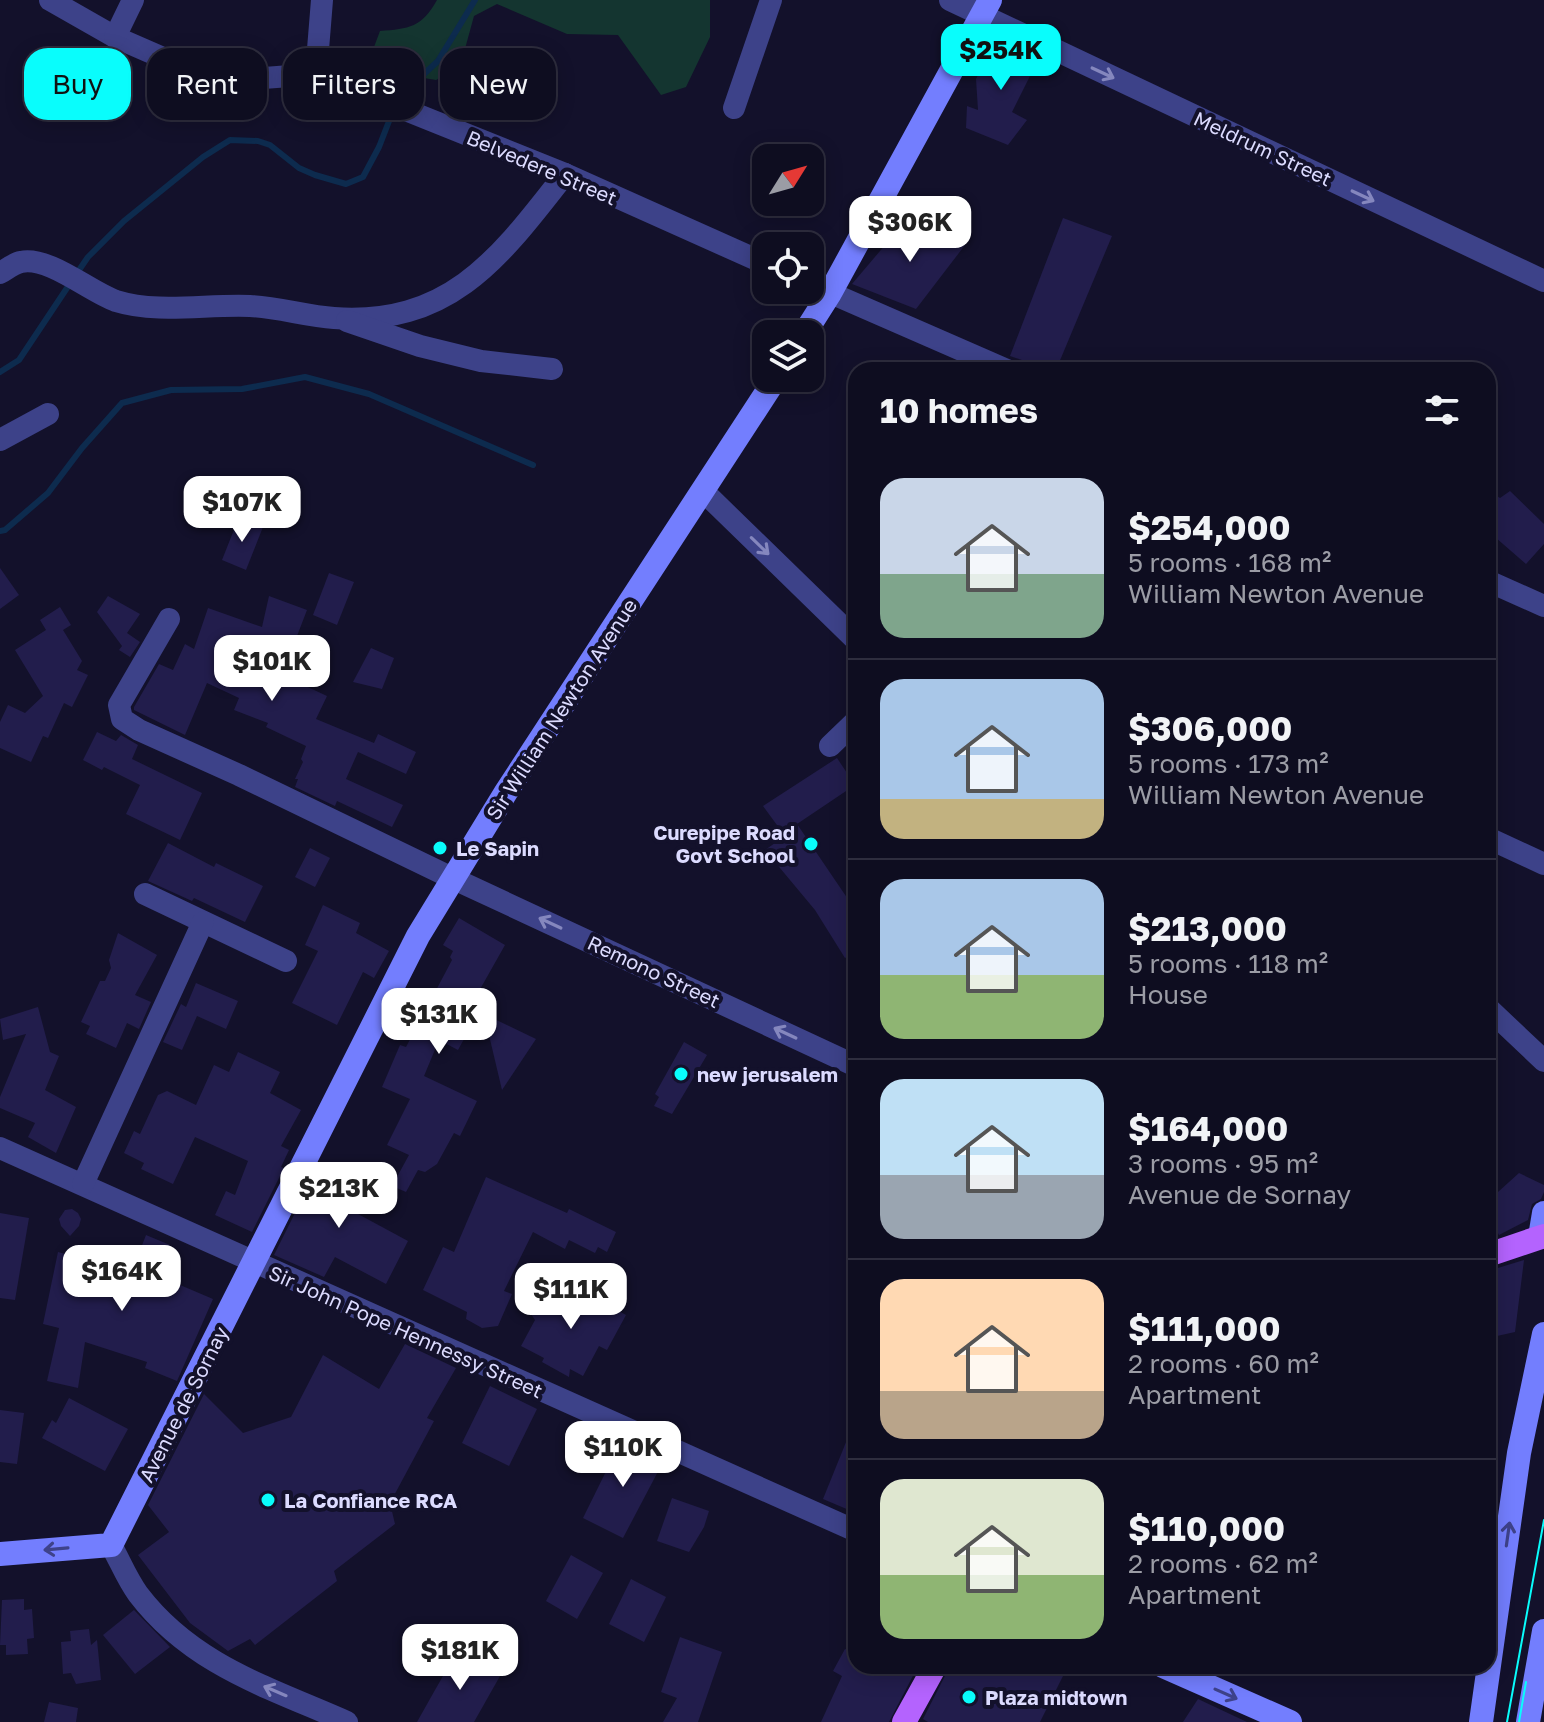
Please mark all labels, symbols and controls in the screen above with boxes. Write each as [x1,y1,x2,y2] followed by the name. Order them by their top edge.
[945,24,1057,92] pin: $254K
[959,34,1043,65] text: $254K
[24,48,131,120] chip: Buy
[147,48,267,120] chip: Rent
[283,48,424,120] chip: Filters
[440,48,556,120] chip: New
[1090,66,1114,81] one-way arrow
[1190,106,1336,190] street label: Meldrum Street
[463,125,621,209] street label: Belvedere Street
[752,144,824,216] north arrow
[752,144,824,392] map controls
[1351,189,1375,204] one-way arrow
[854,196,966,264] pin: $306K
[867,206,953,237] text: $306K
[752,232,824,304] button: locate
[752,320,824,392] button: layers
[1420,388,1464,432] icon: filters
[880,390,1038,430] text: 10 homes
[186,476,298,544] pin: $107K
[202,486,282,517] text: $107K
[1128,507,1291,547] text: $254,000
[944,510,1040,606] icon: home
[750,537,770,556] one-way arrow
[1128,547,1331,578] text: 5 rooms · 168 m²
[1128,578,1424,609] text: William Newton Avenue
[480,594,642,824] street label: Sir William Newton Avenue
[216,635,328,703] pin: $101K
[232,645,312,676] text: $101K
[1128,708,1292,748] text: $306,000
[944,711,1040,807] icon: home
[1128,748,1329,779] text: 5 rooms · 173 m²
[1128,779,1424,810] text: William Newton Avenue
[653,820,795,867] place label: Curepipe Road Govt School
[802,835,820,853] marker: Curepipe Road Govt School
[456,836,539,860] place label: Le Sapin
[431,839,449,857] marker: Le Sapin
[1128,908,1287,948] text: $213,000
[944,911,1040,1007] icon: home
[538,915,562,930] one-way arrow
[584,930,724,1012] street label: Remono Street
[1128,948,1328,979] text: 5 rooms · 118 m²
[1128,979,1208,1010] text: House
[383,988,495,1056] pin: $131K
[400,998,478,1029] text: $131K
[774,1025,798,1040] one-way arrow
[697,1062,838,1086] place label: new jerusalem
[672,1065,690,1083] marker: new jerusalem
[1128,1108,1288,1148] text: $164,000
[944,1111,1040,1207] icon: home
[1128,1148,1318,1179] text: 3 rooms · 95 m²
[283,1162,395,1230] pin: $213K
[298,1172,380,1203] text: $213K
[1128,1179,1351,1210] text: Avenue de Sornay
[66,1245,178,1313] pin: $164K
[81,1255,163,1286] text: $164K
[265,1260,547,1402] street label: Sir John Pope Hennessy Street
[515,1263,627,1331] pin: $111K
[533,1273,609,1304] text: $111K
[1128,1308,1281,1348] text: $111,000
[944,1311,1040,1407] icon: home
[133,1322,233,1486] street label: Avenue de Sornay
[1128,1348,1319,1379] text: 2 rooms · 60 m²
[1128,1379,1261,1410] text: Apartment
[567,1421,679,1489] pin: $110K
[583,1431,663,1462] text: $110K
[284,1488,457,1512] place label: La Confiance RCA
[259,1491,277,1509] marker: La Confiance RCA
[1128,1508,1285,1548] text: $110,000
[944,1511,1040,1607] icon: home
[1501,1522,1516,1547] one-way arrow
[43,1542,70,1557] one-way arrow
[1128,1548,1318,1579] text: 2 rooms · 62 m²
[1128,1579,1261,1610] text: Apartment
[404,1624,516,1692] pin: $181K
[420,1634,500,1665] text: $181K
[263,1683,288,1698] one-way arrow
[985,1685,1127,1709] place label: Plaza midtown
[960,1688,978,1706] marker: Plaza midtown
[1213,1688,1238,1703] one-way arrow

